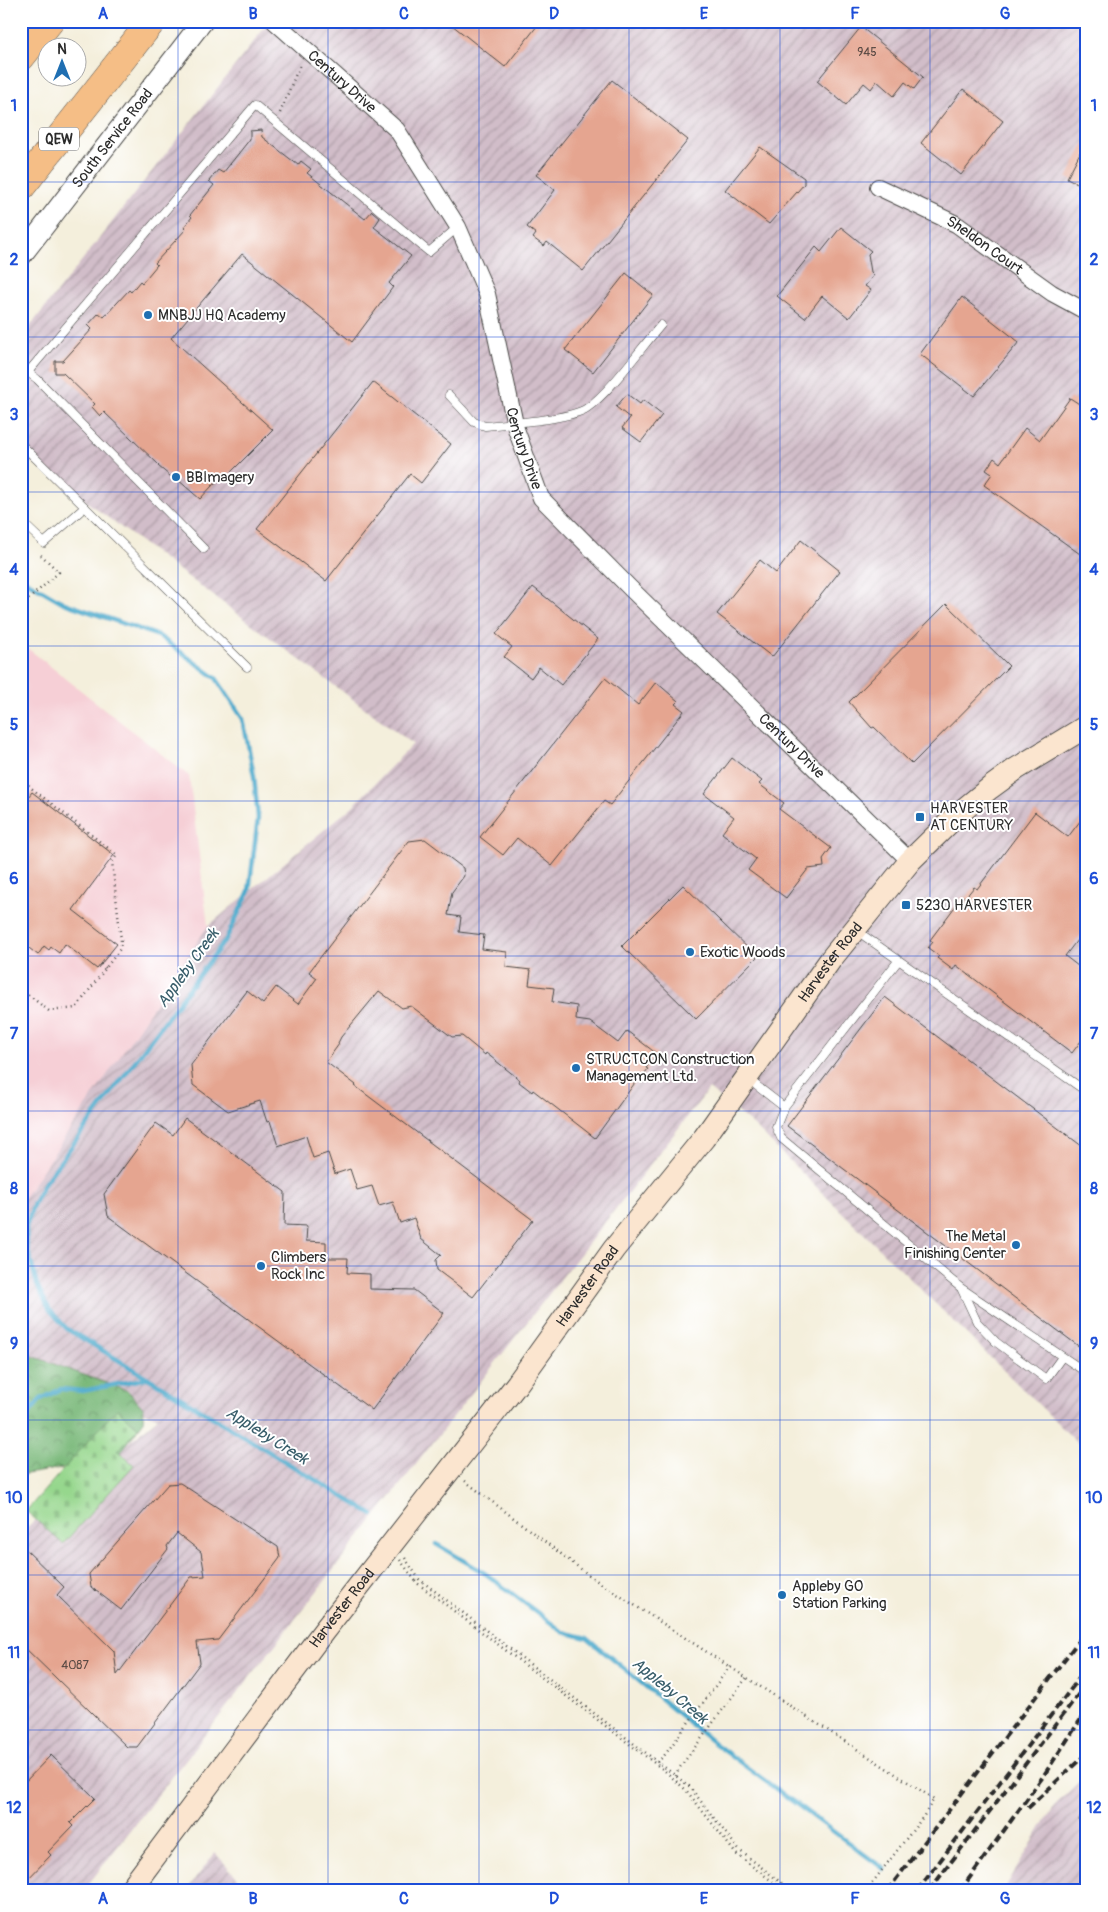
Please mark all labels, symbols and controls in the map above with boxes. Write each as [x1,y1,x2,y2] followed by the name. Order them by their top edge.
[98,4,109,24] text: A
[248,4,258,24] text: B
[399,4,409,24] text: C
[549,4,559,24] text: D
[700,4,709,24] text: E
[850,4,860,24] text: F
[1000,4,1011,24] text: G
[38,38,88,88] north arrow
[57,41,67,58] text: N
[857,45,877,60] house number: 945
[304,46,381,117] street label: Century Drive
[68,85,157,192] street label: South Service Road
[11,96,17,116] text: 1
[1091,96,1097,116] text: 1
[39,128,79,150] road number: QEW
[944,211,1028,279] street label: Sheldon Court
[10,250,19,270] text: 2
[1090,250,1099,270] text: 2
[158,306,286,325] place label: MNBJJ HQ Academy
[142,309,154,321] marker: MNBJJ HQ Academy
[10,405,19,425] text: 3
[1090,405,1099,425] text: 3
[502,406,547,493] street label: Century Drive
[186,468,255,487] place label: BBImagery
[170,471,182,483] marker: BBImagery
[9,560,19,580] text: 4
[1089,560,1099,580] text: 4
[755,709,829,783] street label: Century Drive
[10,715,19,735] text: 5
[1090,715,1099,735] text: 5
[930,799,1014,835] place label: HARVESTER AT CENTURY
[914,811,926,823] marker: HARVESTER AT CENTURY
[9,869,19,889] text: 6
[1089,869,1099,889] text: 6
[916,896,1033,915] place label: 5230 HARVESTER
[900,899,912,911] marker: 5230 HARVESTER
[794,918,867,1006] street label: Harvester Road
[153,923,224,1012] water label: Appleby Creek
[700,943,785,962] place label: Exotic Woods
[684,946,696,958] marker: Exotic Woods
[10,1024,19,1044] text: 7
[1090,1024,1099,1044] text: 7
[586,1050,755,1086] place label: STRUCTCON Construction Management Ltd.
[570,1062,582,1074] marker: STRUCTCON Construction Management Ltd.
[10,1179,18,1199] text: 8
[1090,1179,1098,1199] text: 8
[904,1227,1007,1263] place label: The Metal Finishing Center
[1010,1239,1022,1251] marker: The Metal Finishing Center
[552,1242,623,1331] street label: Harvester Road
[271,1248,327,1284] place label: Climbers Rock Inc
[255,1260,267,1272] marker: Climbers Rock Inc
[10,1334,18,1354] text: 9
[1090,1334,1098,1354] text: 9
[222,1403,313,1470] water label: Appleby Creek
[5,1488,23,1508] text: 10
[1085,1488,1103,1508] text: 10
[305,1564,379,1652] street label: Harvester Road
[792,1577,887,1613] place label: Appleby GO Station Parking
[776,1589,788,1601] marker: Appleby GO Station Parking
[8,1643,20,1663] text: 11
[1088,1643,1100,1663] text: 11
[628,1653,713,1729] water label: Appleby Creek
[61,1658,89,1673] house number: 4087
[6,1798,22,1818] text: 12
[1086,1798,1102,1818] text: 12
[98,1889,109,1909] text: A
[248,1889,258,1909] text: B
[399,1889,409,1909] text: C
[549,1889,559,1909] text: D
[700,1889,709,1909] text: E
[850,1889,860,1909] text: F
[1000,1889,1011,1909] text: G

